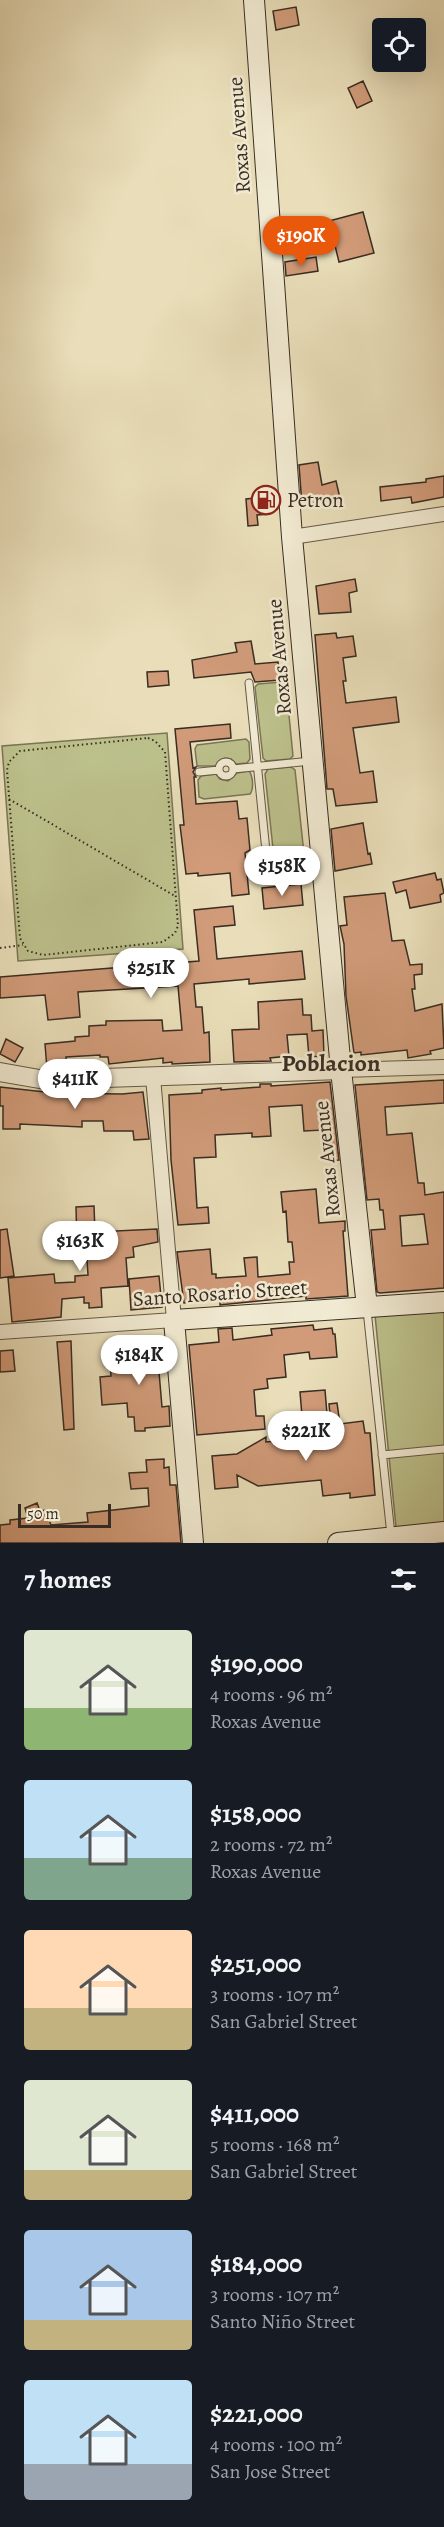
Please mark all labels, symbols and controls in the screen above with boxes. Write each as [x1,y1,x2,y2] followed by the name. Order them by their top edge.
[372,18,426,72] map controls
[372,18,426,72] button: locate
[221,76,257,194] street label: Roxas Avenue
[259,216,343,267] pin: $190K
[277,222,325,249] text: $190K
[250,484,282,516] fuel station icon: Petron
[287,486,344,514] place label: Petron
[260,598,298,716] street label: Roxas Avenue
[240,846,324,897] pin: $158K
[258,852,306,879] text: $158K
[109,948,193,999] pin: $251K
[127,954,175,981] text: $251K
[282,1047,381,1079] district label: Poblacion
[33,1059,117,1110] pin: $411K
[52,1065,98,1092] text: $411K
[307,1099,347,1219] street label: Roxas Avenue
[38,1221,122,1272] pin: $163K
[56,1227,104,1254] text: $163K
[132,1273,308,1313] street label: Santo Rosario Street
[97,1335,181,1386] pin: $184K
[115,1341,163,1368] text: $184K
[264,1411,348,1462] pin: $221K
[282,1417,330,1444] text: $221K
[18,1501,111,1528] scale bar
[27,1503,59,1525] text: 50 m
[24,1562,112,1597] text: 7 homes
[387,1563,420,1596] icon: filters
[210,1646,303,1681] text: $190,000
[72,1654,144,1726] icon: home
[210,1681,332,1708] text: 4 rooms · 96 m²
[210,1708,321,1735] text: Roxas Avenue
[210,1796,301,1831] text: $158,000
[72,1804,144,1876] icon: home
[210,1831,332,1858] text: 2 rooms · 72 m²
[210,1858,321,1885] text: Roxas Avenue
[210,1946,301,1981] text: $251,000
[72,1954,144,2026] icon: home
[210,1981,339,2008] text: 3 rooms · 107 m²
[210,2008,357,2035] text: San Gabriel Street
[210,2096,299,2131] text: $411,000
[72,2104,144,2176] icon: home
[210,2131,339,2158] text: 5 rooms · 168 m²
[210,2158,357,2185] text: San Gabriel Street
[210,2246,302,2281] text: $184,000
[72,2254,144,2326] icon: home
[210,2281,339,2308] text: 3 rooms · 107 m²
[210,2308,355,2335] text: Santo Niño Street
[210,2396,303,2431] text: $221,000
[72,2404,144,2476] icon: home
[210,2431,342,2458] text: 4 rooms · 100 m²
[210,2458,330,2485] text: San Jose Street

